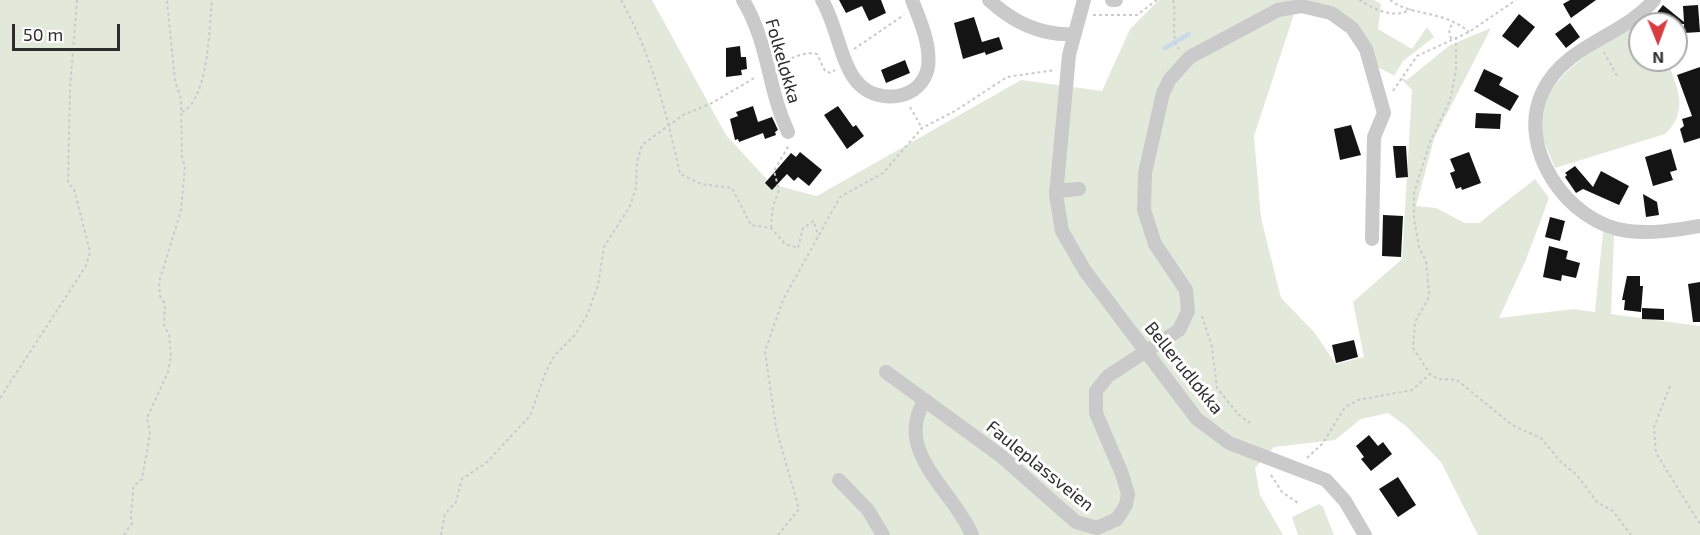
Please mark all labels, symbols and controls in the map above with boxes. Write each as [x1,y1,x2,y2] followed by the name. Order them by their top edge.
[15,12,123,50] scale bar
[1628,12,1688,72] north arrow
[761,16,805,106] street label: Folkeløkka
[23,23,63,45] text: 50 m
[1652,49,1664,68] text: N
[1140,317,1228,419] street label: Bellerudløkka
[982,416,1098,516] street label: Fauleplassveien

